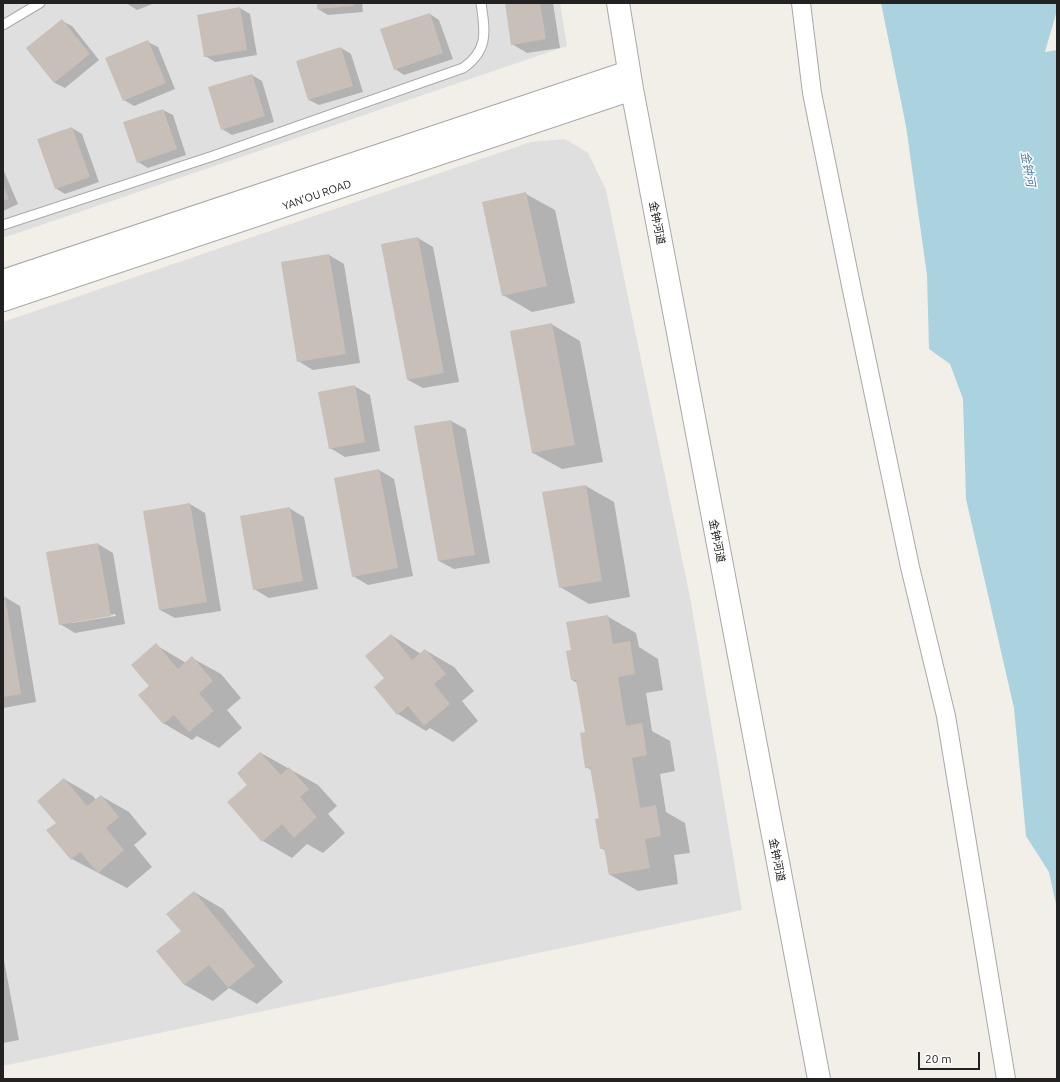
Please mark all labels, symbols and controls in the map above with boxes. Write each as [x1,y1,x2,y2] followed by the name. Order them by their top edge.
[1018,150,1038,188] water label: 金钟河
[281,177,353,213] street label: YAN'OU ROAD
[646,200,668,246] street label: 金钟河道
[706,518,728,564] street label: 金钟河道
[766,837,788,883] street label: 金钟河道
[920,1044,982,1070] scale bar
[925,1052,952,1065] text: 20 m

